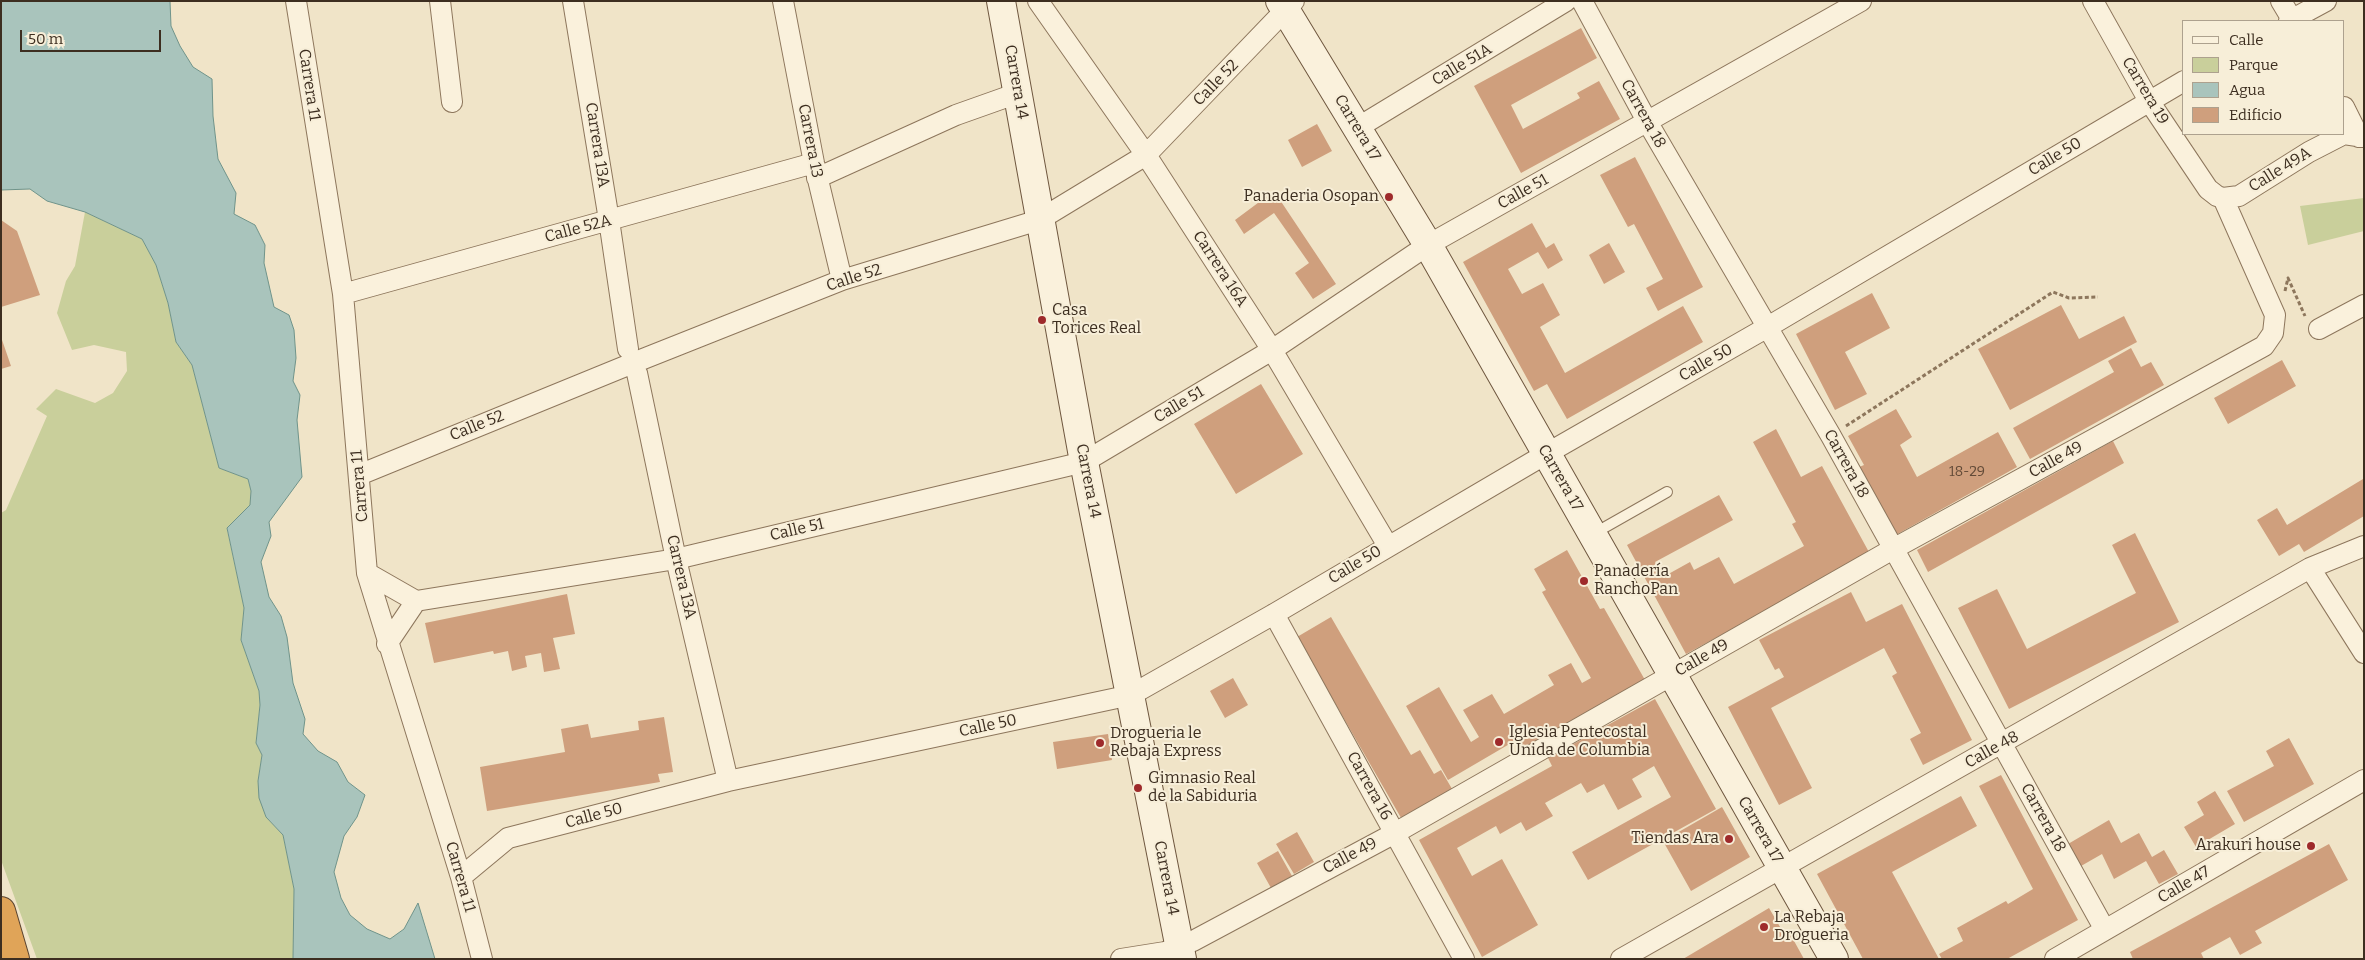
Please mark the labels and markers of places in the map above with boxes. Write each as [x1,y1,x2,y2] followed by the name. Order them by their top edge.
[1244,187,1379,207] place label: Panaderia Osopan
[1383,191,1395,203] marker: Panaderia Osopan
[1052,301,1141,339] place label: Casa Torices Real
[1036,314,1048,326] marker: Casa Torices Real
[1594,562,1678,600] place label: Panadería RanchoPan
[1578,575,1590,587] marker: Panadería RanchoPan
[1509,723,1650,761] place label: Iglesia Pentecostal Unida de Columbia
[1110,724,1222,762] place label: Drogueria le Rebaja Express
[1493,736,1505,748] marker: Iglesia Pentecostal Unida de Columbia
[1094,737,1106,749] marker: Drogueria le Rebaja Express
[1148,769,1257,807] place label: Gimnasio Real de la Sabiduria
[1132,782,1144,794] marker: Gimnasio Real de la Sabiduria
[1631,829,1719,849] place label: Tiendas Ara
[1723,833,1735,845] marker: Tiendas Ara
[2196,836,2301,856] place label: Arakuri house
[2305,840,2317,852] marker: Arakuri house
[1774,908,1849,946] place label: La Rebaja Drogueria
[1758,921,1770,933] marker: La Rebaja Drogueria

